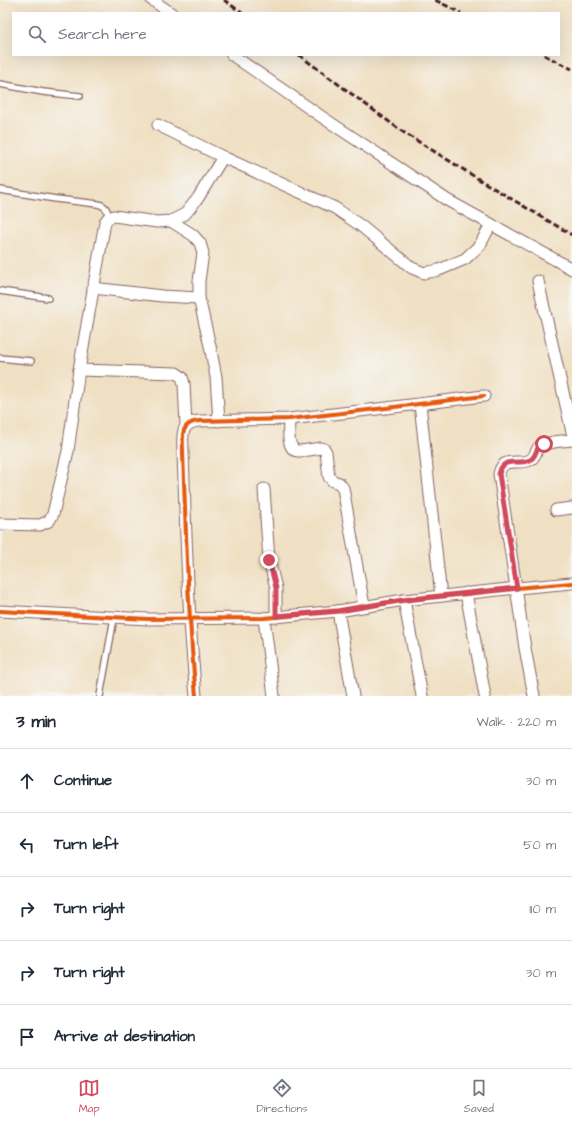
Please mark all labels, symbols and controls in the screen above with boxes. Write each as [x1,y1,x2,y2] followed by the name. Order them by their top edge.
[12,12,560,56] search box
[26,23,48,45] icon: search
[58,24,147,45] text: Search here
[535,435,553,453] route start
[260,551,278,569] route end
[16,710,56,734] text: 3 min
[476,713,556,731] text: Walk · 220 m
[16,770,38,792] icon: ahead
[54,770,112,791] text: Continue
[526,772,556,790] text: 30 m
[16,834,38,856] icon: left
[54,834,118,855] text: Turn left
[523,836,556,854] text: 50 m
[16,898,38,920] icon: right
[54,898,125,919] text: Turn right
[529,900,556,918] text: 110 m
[16,962,38,984] icon: right
[54,962,125,983] text: Turn right
[526,964,556,982] text: 30 m
[16,1026,38,1048] icon: arrive
[54,1026,195,1047] text: Arrive at destination
[78,1077,100,1116] tab: Map
[256,1077,308,1116] tab: Directions
[464,1077,494,1116] tab: Saved

